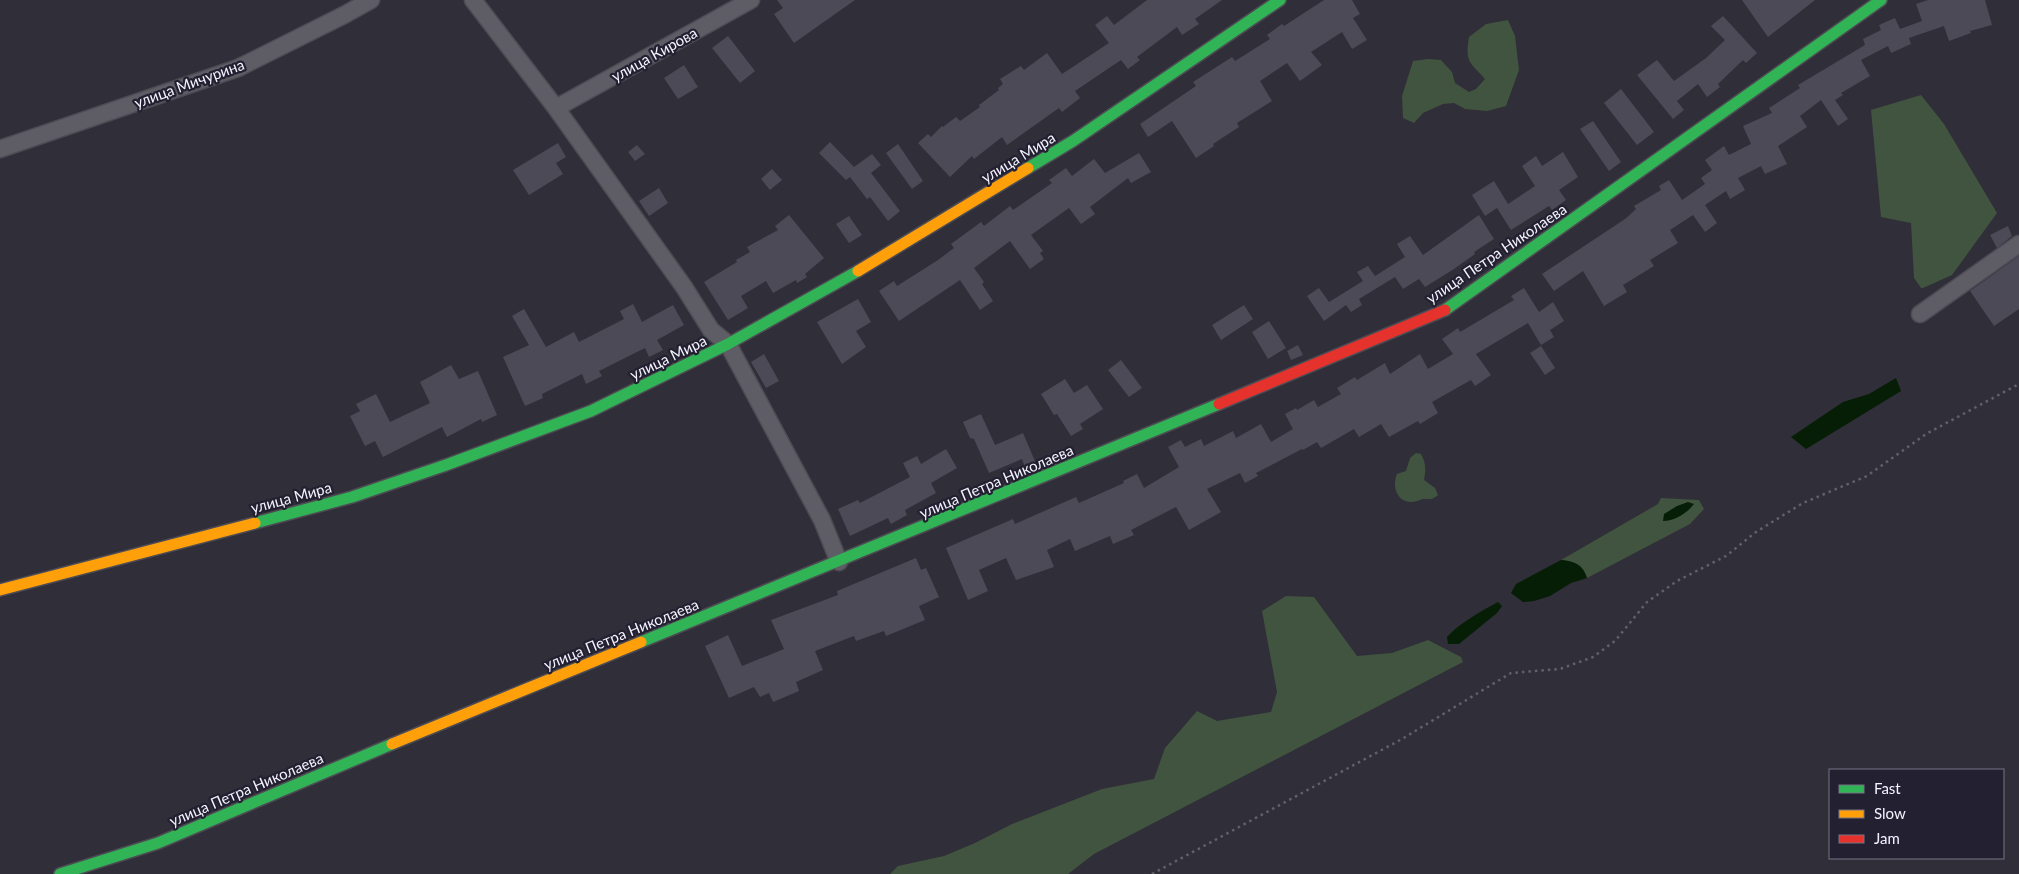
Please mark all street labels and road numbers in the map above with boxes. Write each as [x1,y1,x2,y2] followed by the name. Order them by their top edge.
[608,23,700,85] street label: улица Кирова
[132,55,246,111] street label: улица Мичурина
[978,128,1058,186] street label: улица Мира
[1422,199,1570,307] street label: улица Петра Николаева
[627,331,709,383] street label: улица Мира
[916,440,1076,522] street label: улица Петра Николаева
[249,478,333,516] street label: улица Мира
[541,595,701,673] street label: улица Петра Николаева
[166,748,326,830] street label: улица Петра Николаева

